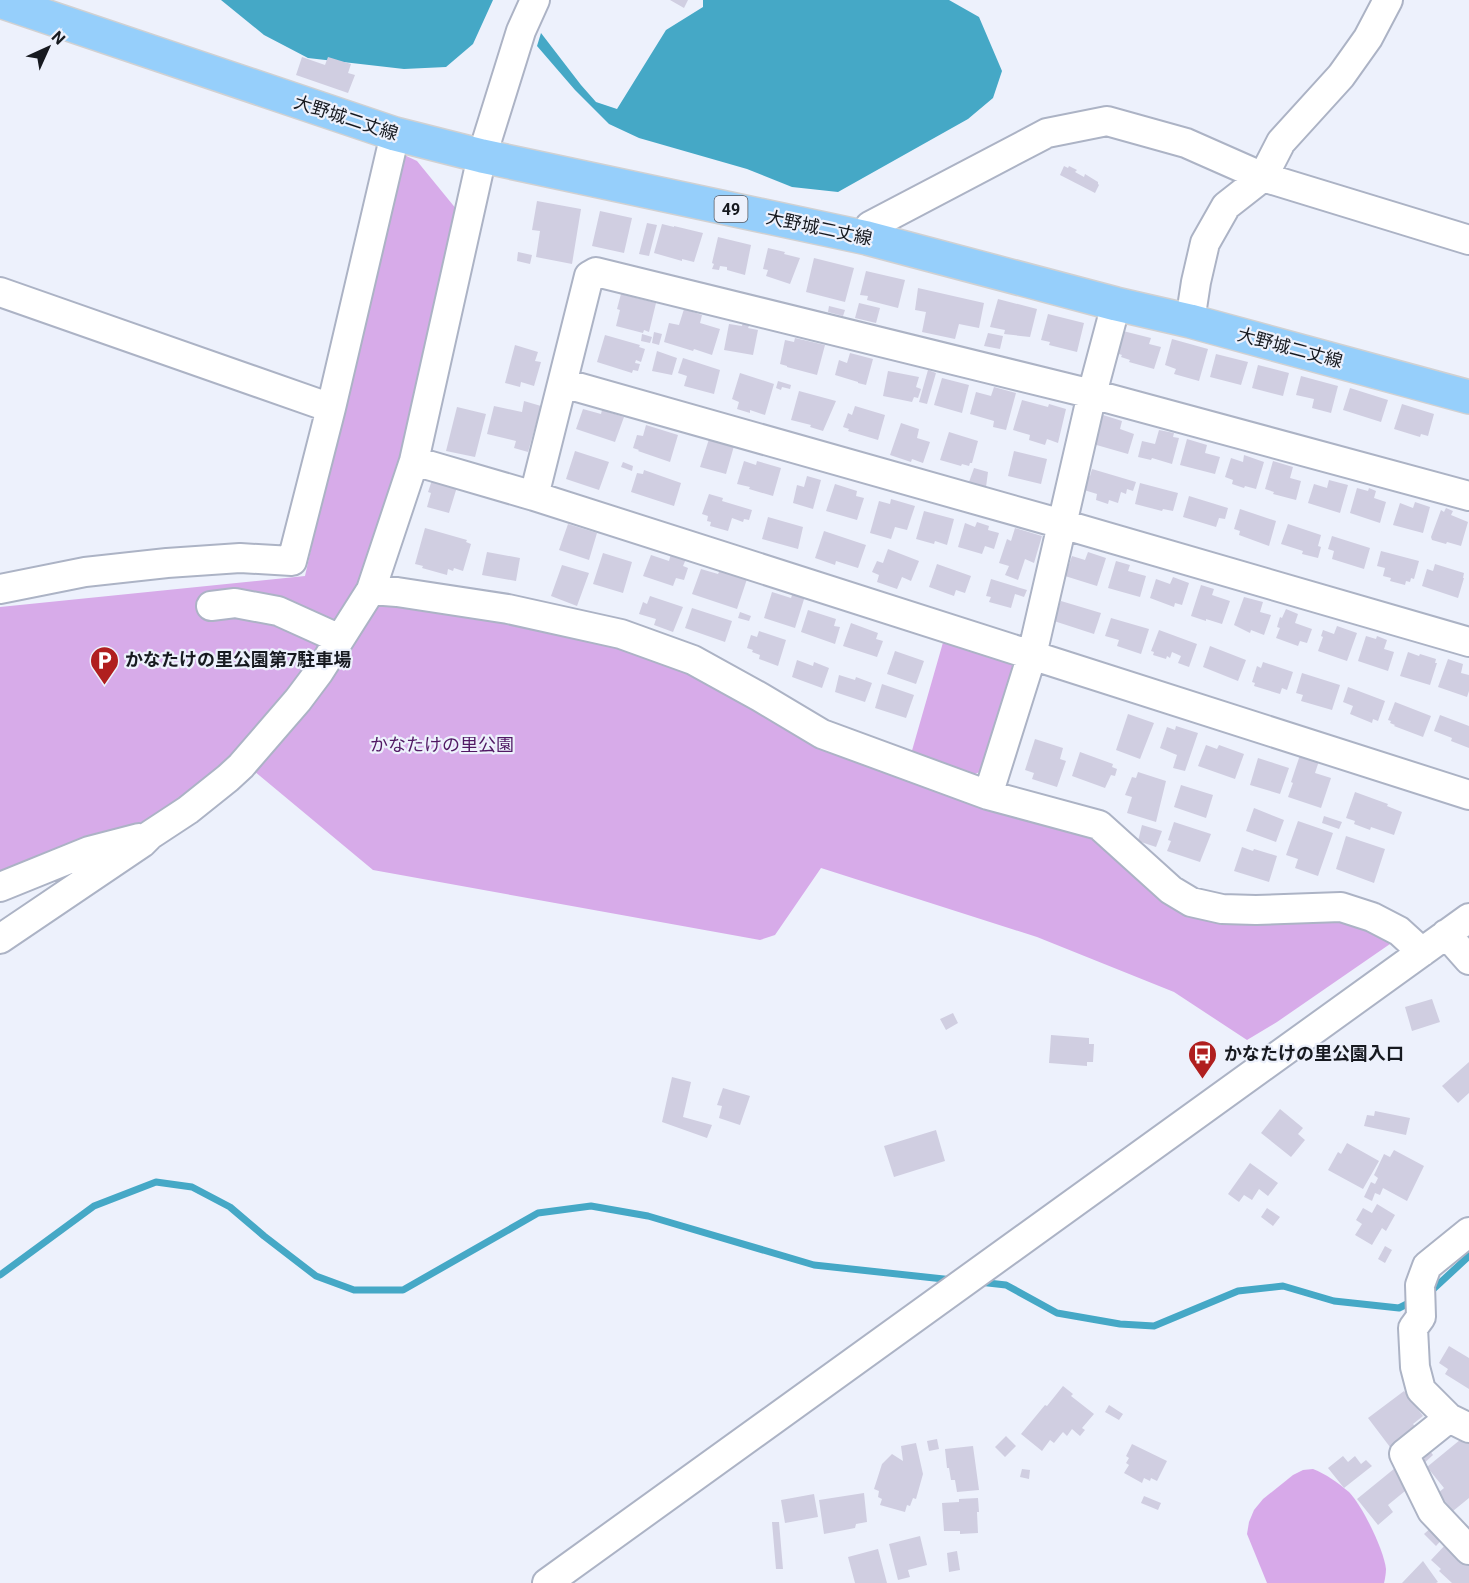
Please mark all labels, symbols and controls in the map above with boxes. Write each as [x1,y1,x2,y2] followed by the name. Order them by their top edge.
[18,18,78,78] north arrow
[48,27,69,48] text: N
[292,91,401,144] street label: 大野城二丈線
[714,196,748,222] road number: 49
[764,206,874,249] street label: 大野城二丈線
[1235,323,1345,372] street label: 大野城二丈線
[88,644,120,686] parking icon: かなたけの里公園第7駐車場
[125,649,351,670] place label: かなたけの里公園第7駐車場
[370,734,514,755] park label: かなたけの里公園
[1187,1038,1219,1080] bus stop icon: かなたけの里公園入口
[1224,1043,1404,1064] place label: かなたけの里公園入口

